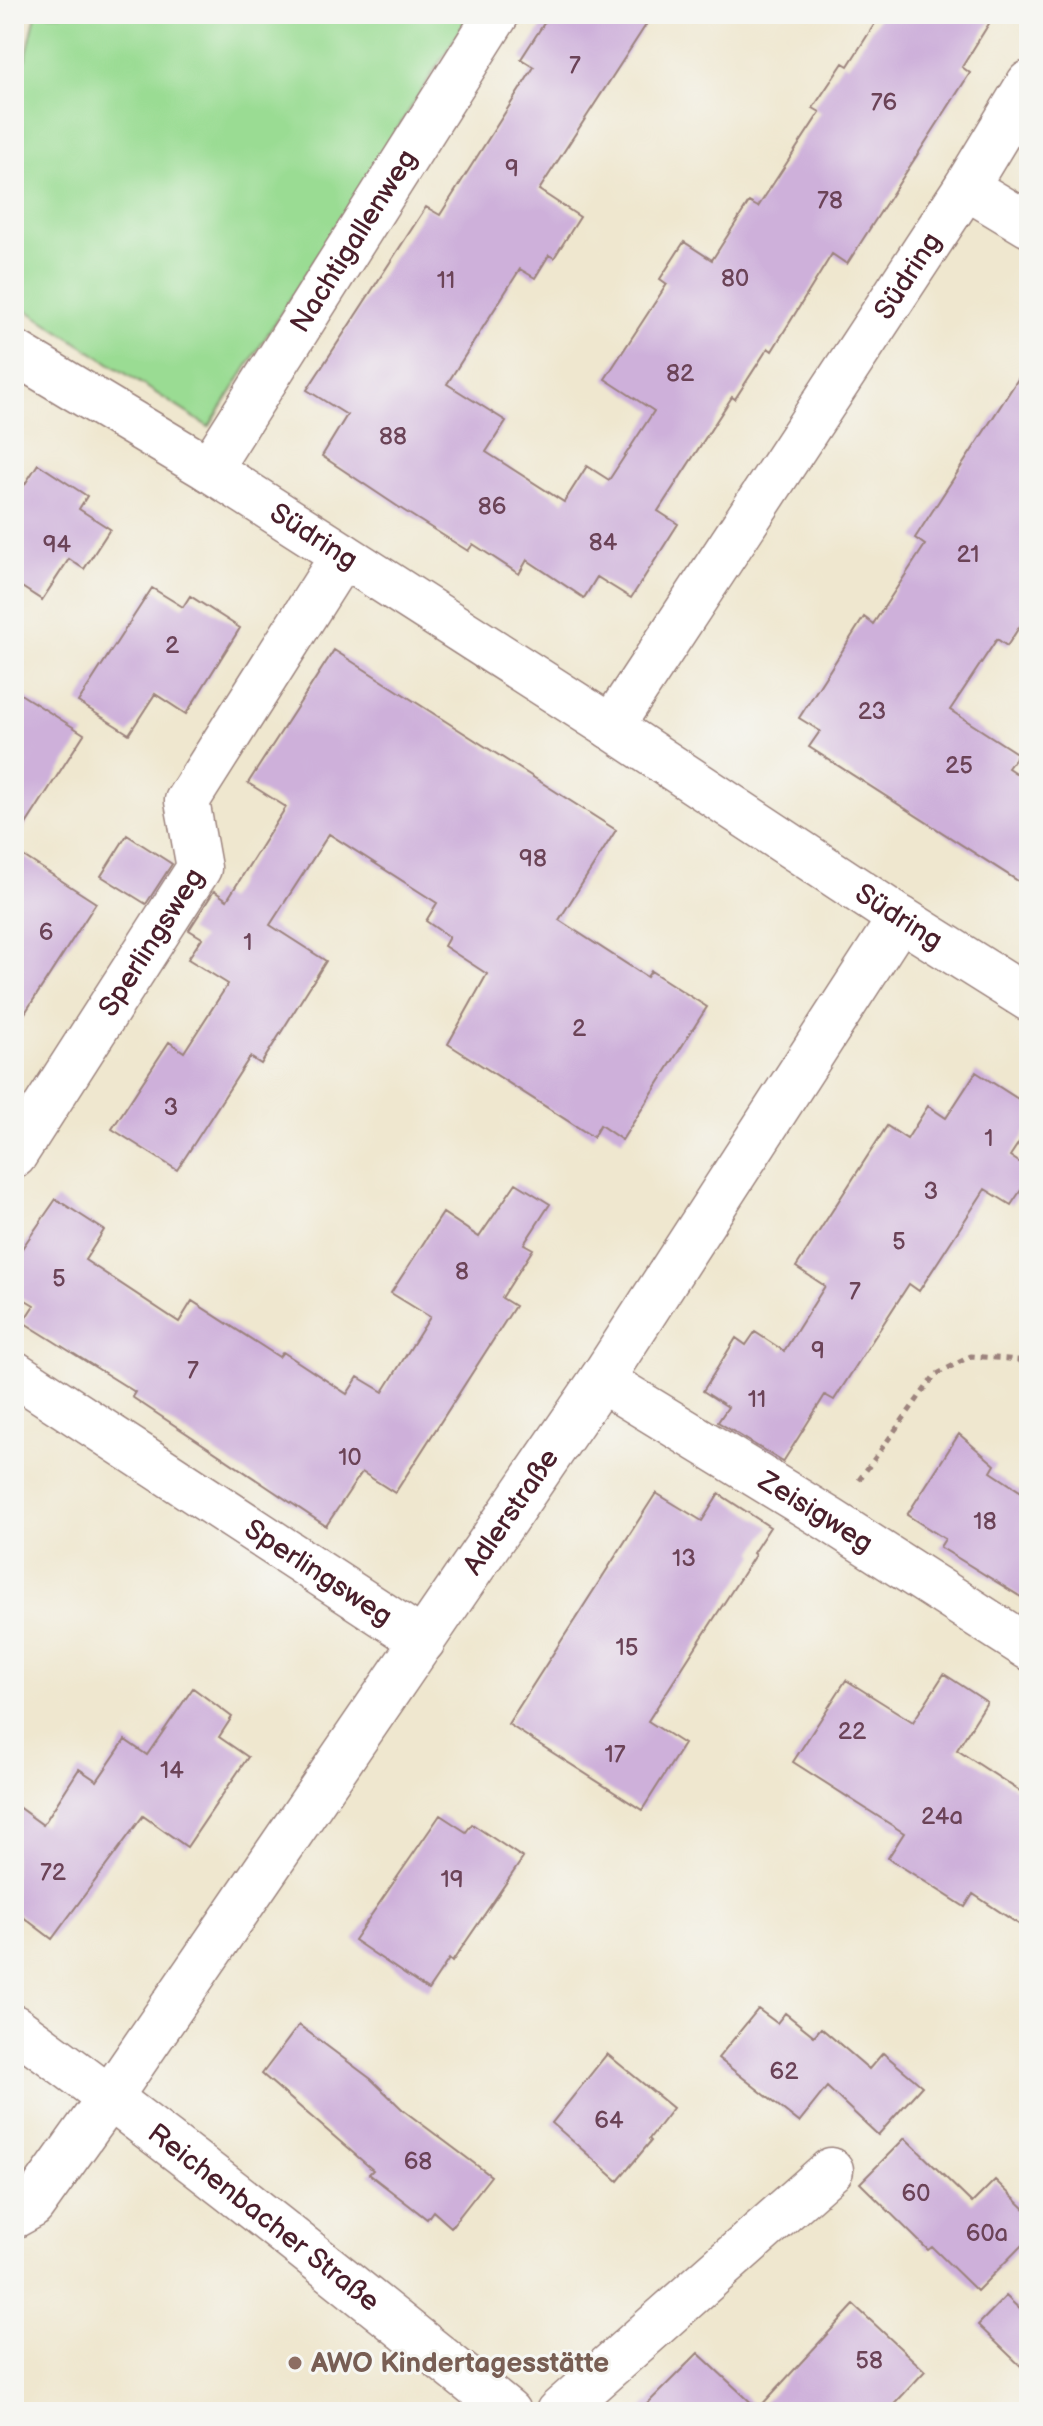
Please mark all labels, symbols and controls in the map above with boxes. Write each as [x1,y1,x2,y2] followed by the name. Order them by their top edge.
[569,51,581,80] house number: 7
[871,88,897,117] house number: 76
[283,143,424,339] street label: Nachtigallenweg
[505,154,519,183] house number: 9
[817,186,843,215] house number: 78
[867,226,948,326] street label: Südring
[721,264,749,293] house number: 80
[437,266,455,295] house number: 11
[666,359,694,388] house number: 82
[379,422,407,451] house number: 88
[478,492,506,521] house number: 86
[264,496,364,576] street label: Südring
[589,528,618,557] house number: 84
[43,530,72,559] house number: 94
[956,540,980,569] house number: 21
[165,631,179,660] house number: 2
[858,697,886,726] house number: 23
[945,751,973,780] house number: 25
[519,844,547,873] house number: 98
[92,862,211,1023] street label: Sperlingsweg
[849,877,949,957] street label: Südring
[39,918,53,947] house number: 6
[243,928,253,957] house number: 1
[572,1014,586,1043] house number: 2
[164,1093,178,1122] house number: 3
[984,1124,994,1153] house number: 1
[924,1177,938,1206] house number: 3
[892,1227,906,1256] house number: 5
[455,1257,469,1286] house number: 8
[52,1264,66,1293] house number: 5
[849,1277,861,1306] house number: 7
[811,1336,825,1365] house number: 9
[187,1356,199,1385] house number: 7
[748,1385,766,1414] house number: 11
[456,1442,566,1581] street label: Adlerstraße
[338,1443,362,1472] house number: 10
[752,1463,879,1560] street label: Zeisigweg
[973,1507,997,1536] house number: 18
[238,1512,399,1633] street label: Sperlingsweg
[672,1544,696,1573] house number: 13
[615,1633,639,1662] house number: 15
[838,1717,866,1746] house number: 22
[604,1740,626,1769] house number: 17
[160,1756,184,1785] house number: 14
[921,1802,963,1831] house number: 24a
[40,1858,66,1887] house number: 72
[440,1865,464,1894] house number: 19
[770,2057,798,2086] house number: 62
[594,2106,624,2135] house number: 64
[141,2116,386,2318] street label: Reichenbacher Straße
[404,2147,432,2176] house number: 68
[902,2179,930,2208] house number: 60
[966,2219,1008,2248] house number: 60a
[855,2346,883,2375] house number: 58
[310,2347,609,2380] place label: AWO Kindertagesstätte
[286,2354,304,2372] marker: AWO Kindertagesstätte

